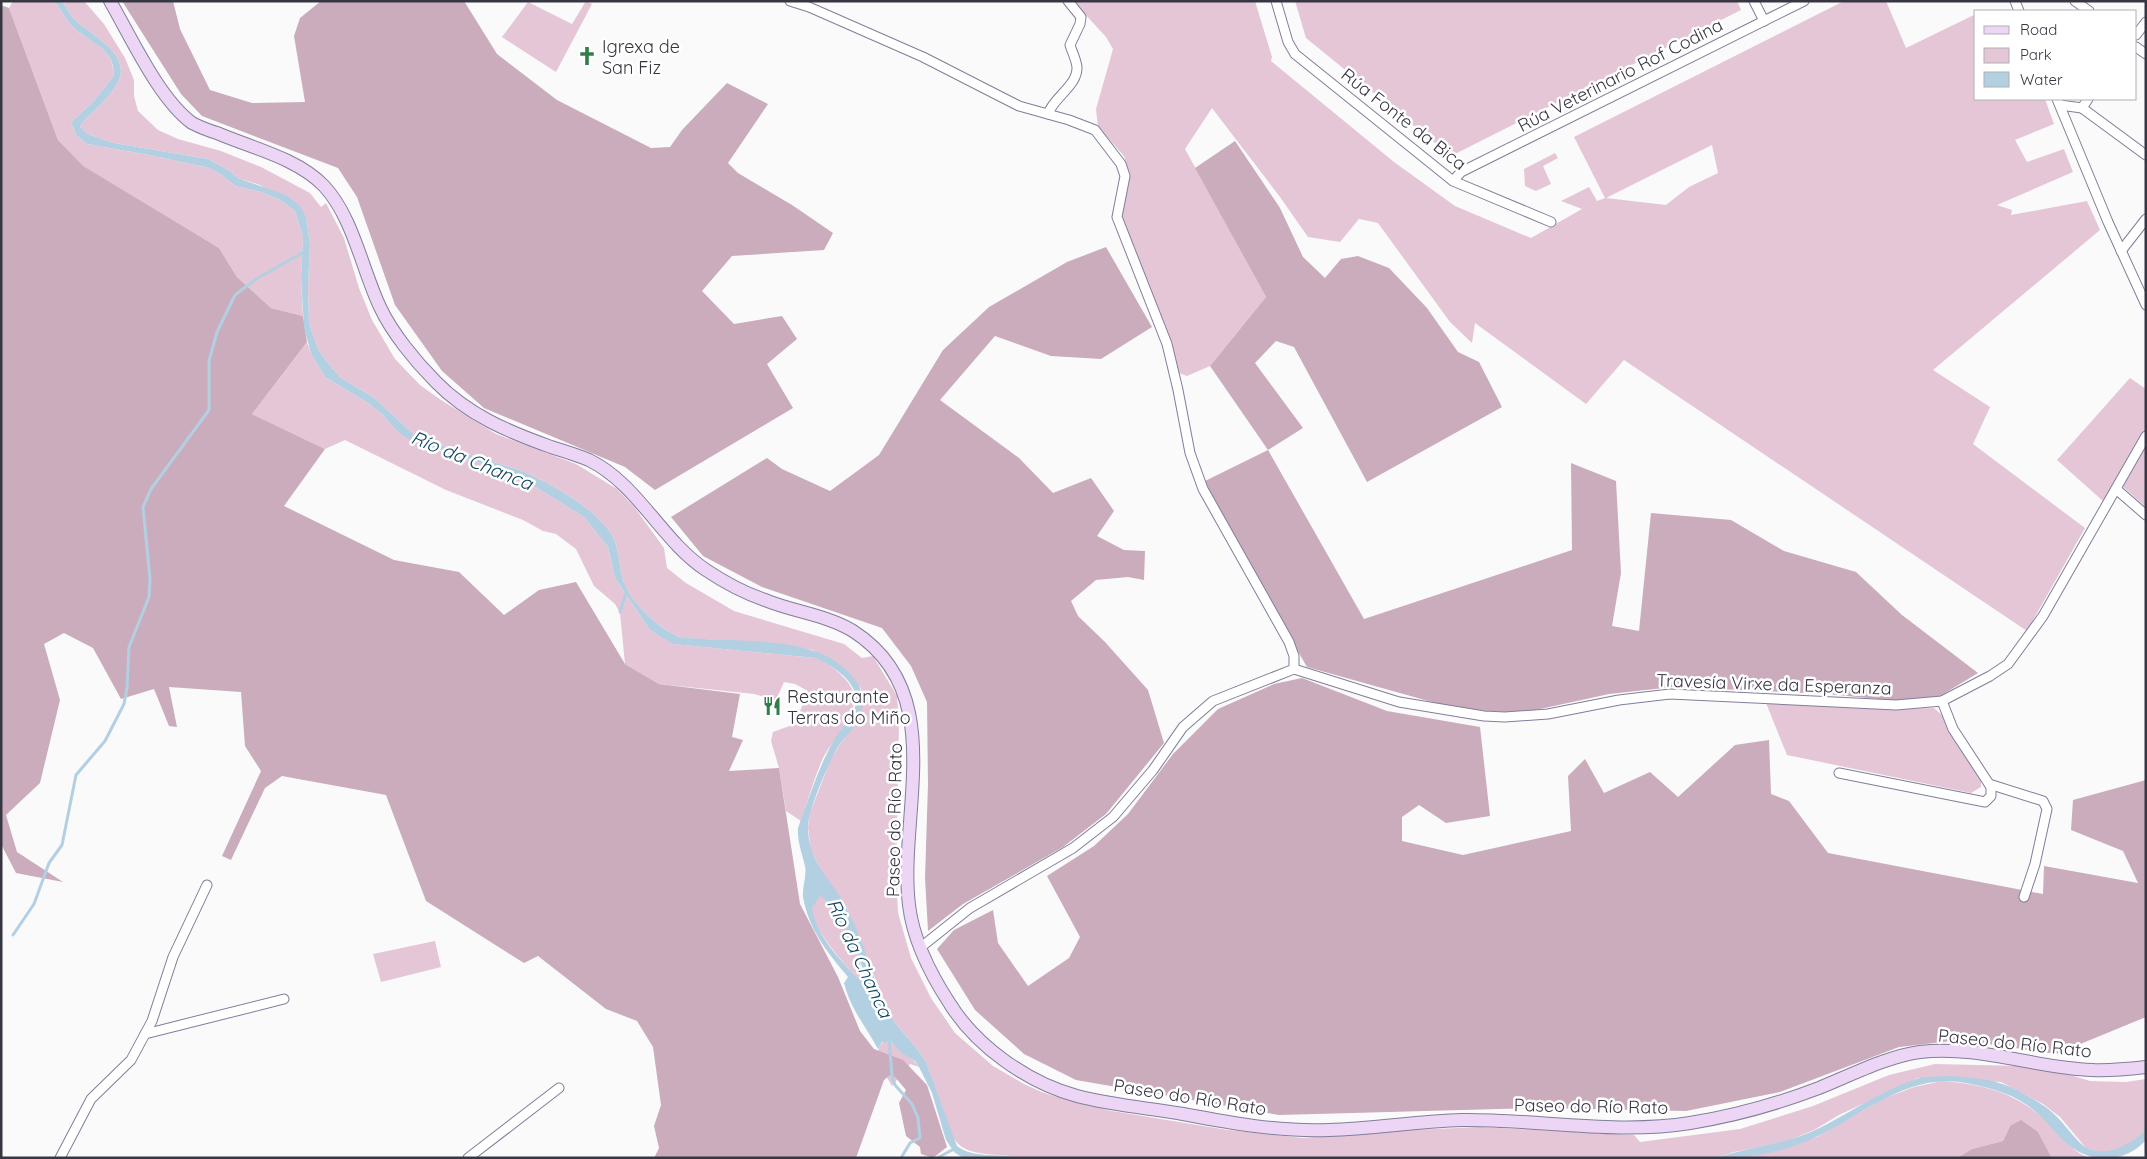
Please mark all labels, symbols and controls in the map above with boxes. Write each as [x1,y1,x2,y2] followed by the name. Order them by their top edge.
[1974,10,2137,100] legend
[1513,13,1727,137] street label: Rúa Veterinario Rof Codina
[2020,20,2057,39] text: Road
[602,35,680,79] place label: Igrexa de San Fiz
[576,45,598,67] church icon: Igrexa de San Fiz
[2020,45,2052,64] text: Park
[1337,63,1471,175] street label: Rúa Fonte da Bica
[2020,70,2063,89] text: Water
[408,425,538,496] water label: Río da Chanca
[1656,668,1892,700] street label: Travesía Virxe da Esperanza
[787,685,911,729] place label: Restaurante Terras do Miño
[761,695,783,717] restaurant icon: Restaurante Terras do Miño
[881,743,907,897] street label: Paseo do Río Rato
[822,895,899,1023] water label: Río da Chanca
[1937,1024,2093,1062] street label: Paseo do Río Rato
[1112,1074,1268,1120] street label: Paseo do Río Rato
[1514,1093,1668,1119] street label: Paseo do Río Rato

